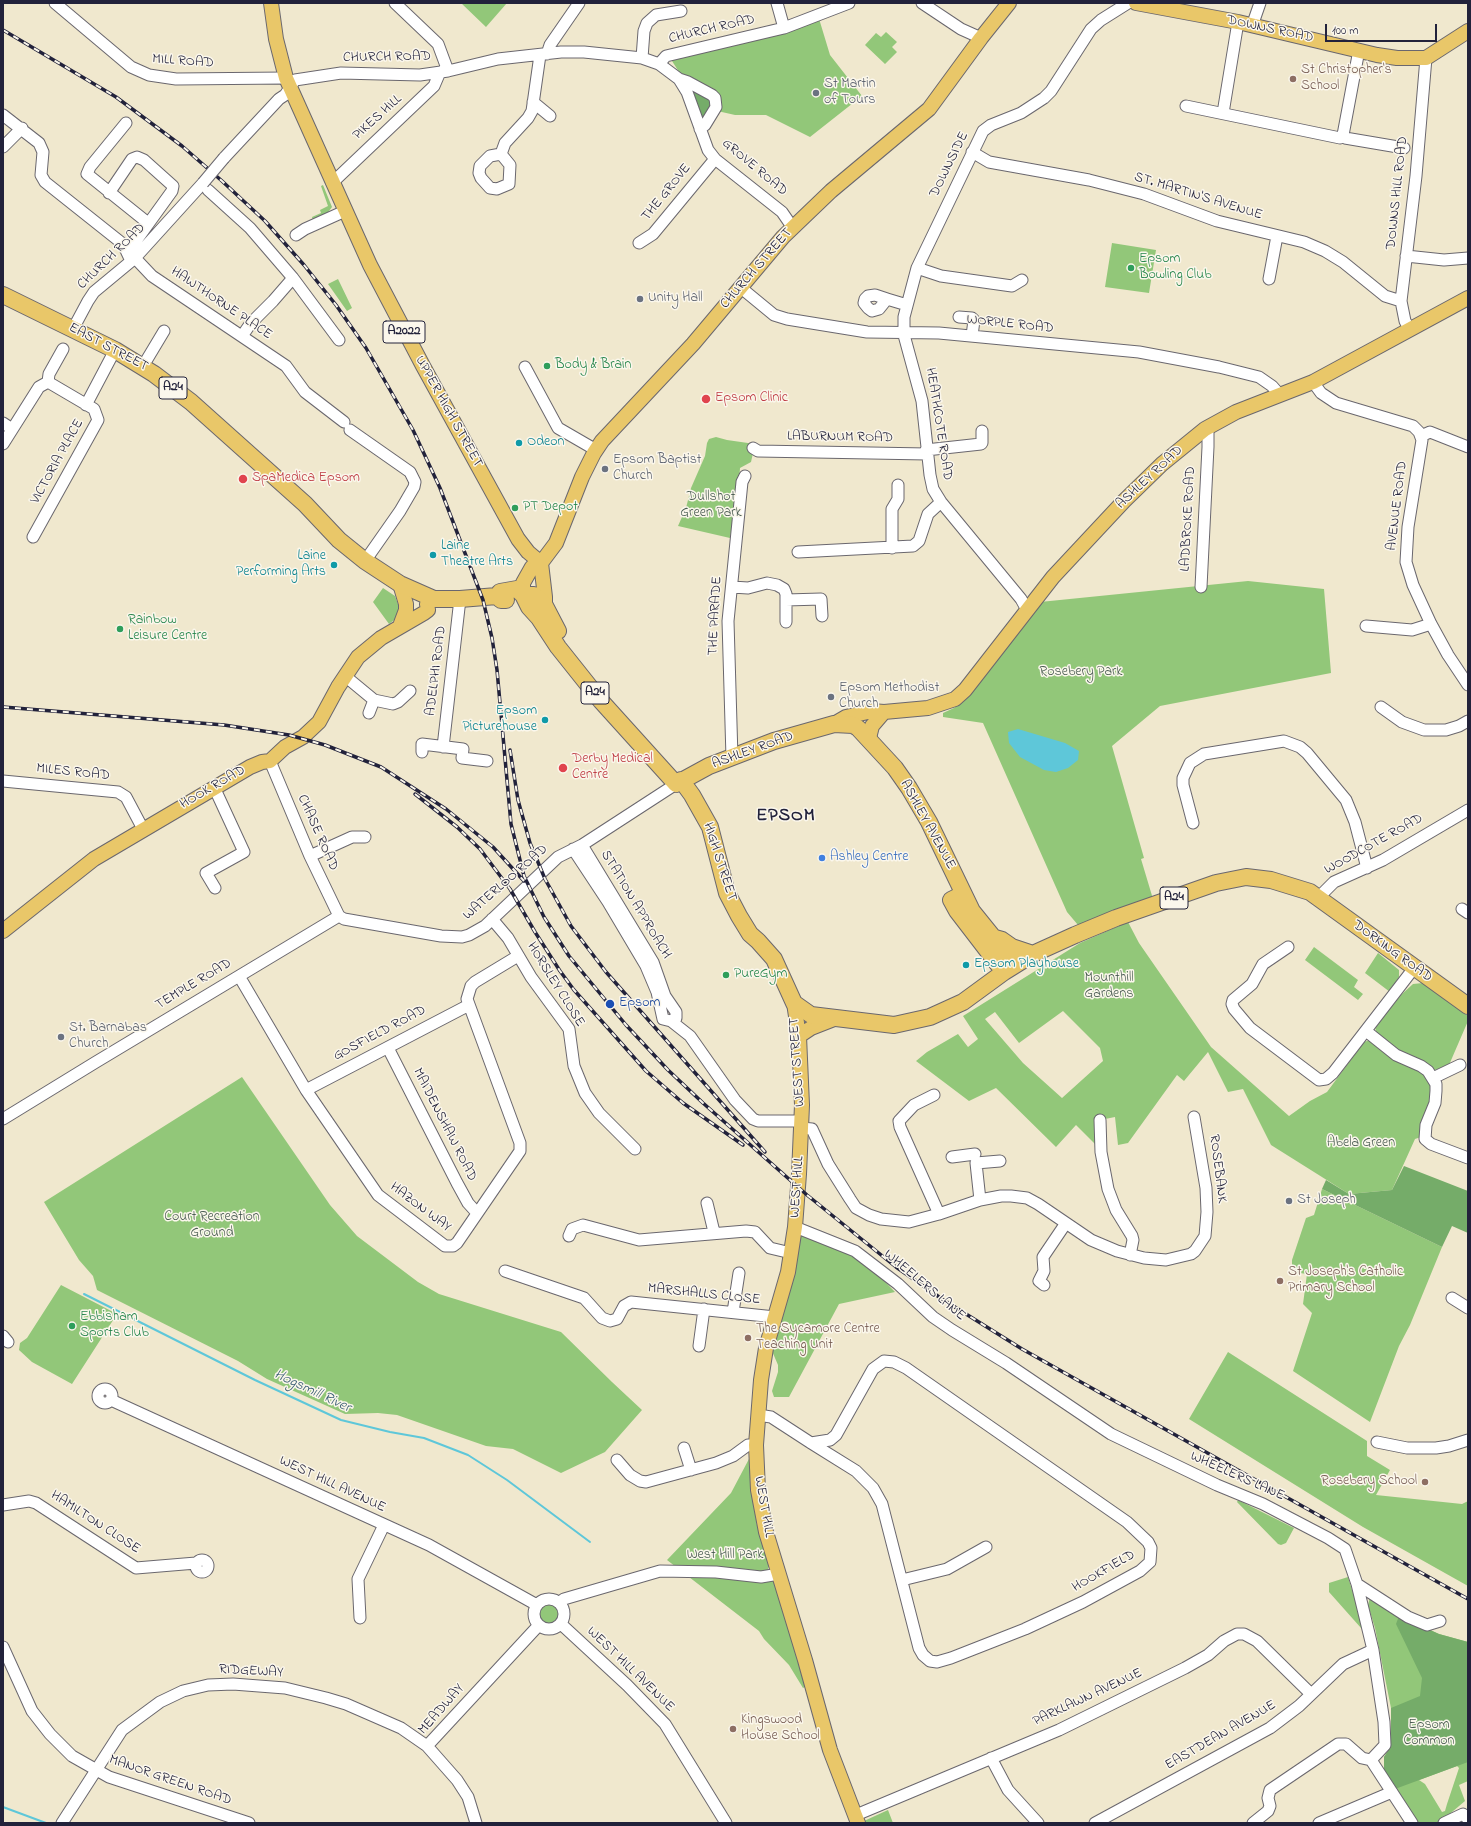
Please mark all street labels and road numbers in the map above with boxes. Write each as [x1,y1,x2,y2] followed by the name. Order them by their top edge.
[667,12,757,48] street label: CHURCH ROAD
[1225,13,1315,47] street label: DOWNS ROAD
[343,49,431,67] street label: CHURCH ROAD
[152,51,214,73] street label: MILL ROAD
[350,92,406,144] street label: PIKES HILL
[927,129,973,201] street label: DOWNSIDE
[718,136,790,200] street label: GROVE ROAD
[1384,136,1412,250] street label: DOWNS HILL ROAD
[639,161,695,225] street label: THE GROVE
[1132,169,1264,225] street label: ST. MARTIN'S AVENUE
[75,220,149,294] street label: CHURCH ROAD
[717,225,797,313] street label: CHURCH STREET
[167,264,275,344] street label: HAWTHORNE PLACE
[966,312,1054,338] street label: WORPLE ROAD
[65,320,151,376] street label: EAST STREET
[383,321,425,343] road number: A2022
[410,353,486,471] street label: UPPER HIGH STREET
[921,366,955,482] street label: HEATHCOTE ROAD
[159,377,187,399] road number: A24
[28,417,88,507] street label: VICTORIA PLACE
[787,429,893,447] street label: LABURNUM ROAD
[1113,443,1187,513] street label: ASHLEY ROAD
[1384,460,1412,552] street label: AVENUE ROAD
[1178,466,1200,572] street label: LADBROKE ROAD
[706,576,726,656] street label: THE PARADE
[423,625,451,717] street label: ADELPHI ROAD
[581,682,609,704] road number: A24
[710,729,796,773] street label: ASHLEY ROAD
[35,761,111,785] street label: MILES ROAD
[177,763,249,813] street label: HOOK ROAD
[895,777,959,873] street label: ASHLEY AVENUE
[293,792,341,874] street label: CHASE ROAD
[1322,811,1426,879] street label: WOODCOTE ROAD
[698,821,740,903] street label: HIGH STREET
[460,842,552,924] street label: WATERLOO ROAD
[596,848,674,962] street label: STATION APPROACH
[1160,887,1188,909] road number: A24
[1349,918,1435,986] street label: DORKING ROAD
[522,940,588,1030] street label: HORSLEY CLOSE
[153,956,235,1014] street label: TEMPLE ROAD
[331,1003,429,1065] street label: GOSFIELD ROAD
[786,1017,810,1107] street label: WEST STREET
[408,1066,480,1184] street label: MAIDENSHAW ROAD
[1204,1134,1230,1204] street label: ROSEBANK
[787,1156,809,1218] street label: WEST HILL
[386,1180,454,1236] street label: HAZON WAY
[880,1247,968,1325] street label: WHEELERS LANE
[647,1281,761,1309] street label: MARSHALLS CLOSE
[1187,1449,1287,1505] street label: WHEELERS LANE
[276,1453,388,1517] street label: WEST HILL AVENUE
[749,1475,777,1539] street label: WEST HILL
[47,1488,143,1558] street label: HAMILTON CLOSE
[1070,1547,1138,1597] street label: HOOKFIELD
[583,1624,677,1716] street label: WEST HILL AVENUE
[218,1662,284,1682] street label: RIDGEWAY
[1031,1665,1145,1731] street label: PARKLAWN AVENUE
[415,1681,469,1739] street label: MEADWAY
[1163,1697,1279,1775] street label: EASTDEAN AVENUE
[106,1752,234,1810] street label: MANOR GREEN ROAD

